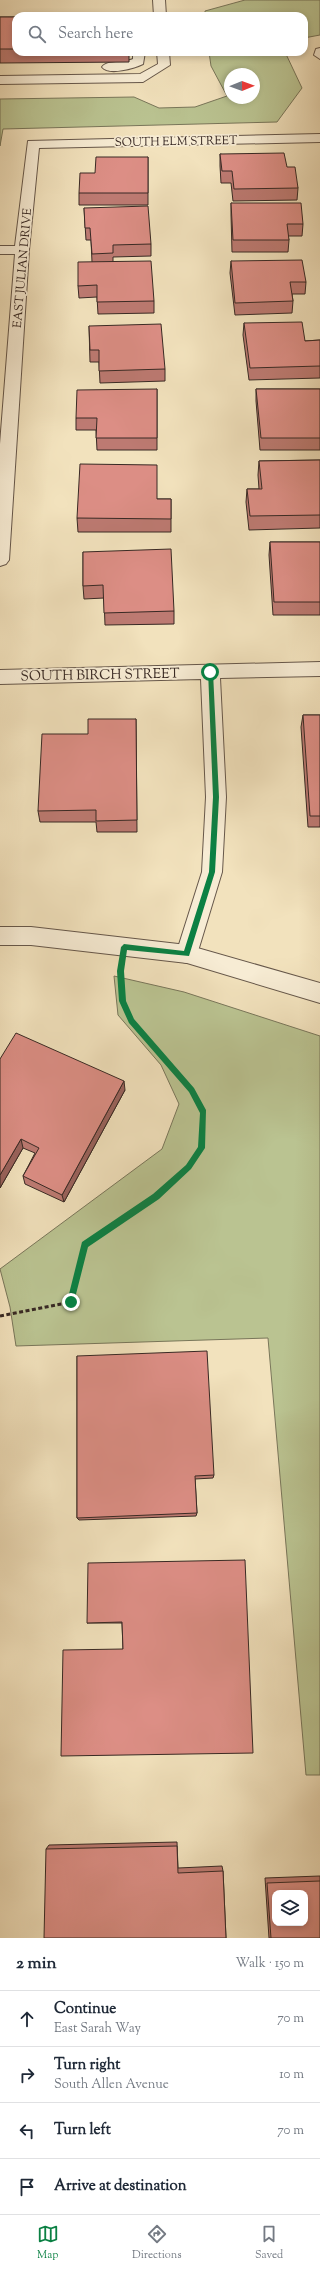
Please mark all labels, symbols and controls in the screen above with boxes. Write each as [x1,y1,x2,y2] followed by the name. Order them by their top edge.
[12,12,308,56] search box
[26,23,48,45] icon: search
[58,24,133,45] text: Search here
[224,68,260,104] north arrow
[114,132,238,152] street label: SOUTH ELM STREET
[9,207,37,329] street label: EAST JULIAN DRIVE
[201,663,219,681] route start
[20,665,180,687] street label: SOUTH BIRCH STREET
[62,1293,80,1311] route end
[272,1890,308,1926] map controls
[272,1890,308,1926] button: layers
[16,1952,57,1976] text: 2 min
[235,1955,304,1973] text: Walk · 150 m
[54,1999,116,2020] text: Continue
[16,2008,38,2030] icon: ahead
[277,2010,304,2028] text: 70 m
[54,2020,141,2038] text: East Sarah Way
[54,2055,120,2076] text: Turn right
[16,2064,38,2086] icon: right
[279,2066,304,2084] text: 10 m
[54,2076,169,2094] text: South Allen Avenue
[16,2120,38,2142] icon: left
[54,2120,111,2141] text: Turn left
[277,2122,304,2140] text: 70 m
[16,2176,38,2198] icon: arrive
[54,2176,187,2197] text: Arrive at destination
[37,2223,59,2263] tab: Map
[132,2223,182,2263] tab: Directions
[255,2223,283,2263] tab: Saved

